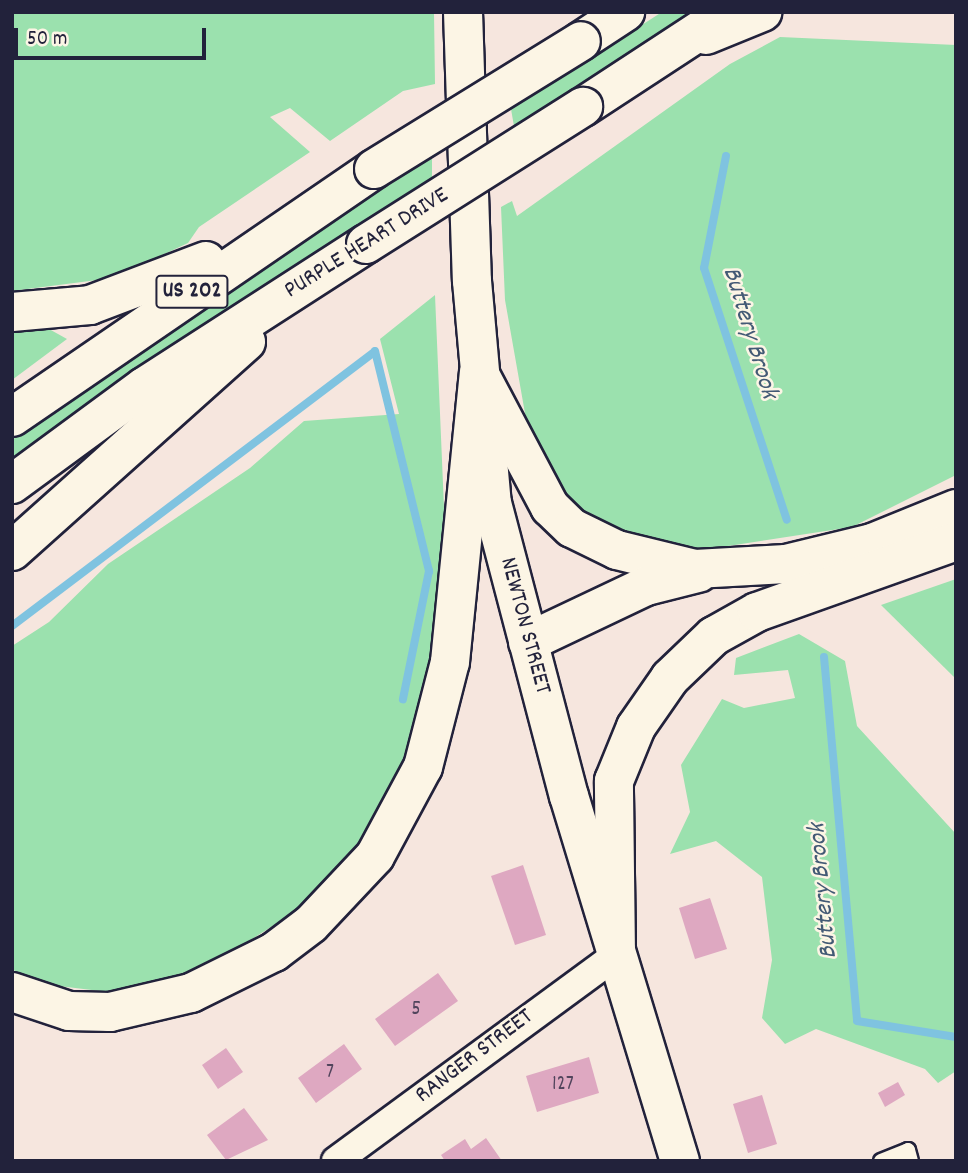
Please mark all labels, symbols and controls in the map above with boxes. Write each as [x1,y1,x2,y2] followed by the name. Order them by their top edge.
[18,14,210,58] scale bar
[27,25,67,55] text: 50 m
[280,182,454,306] street label: PURPLE HEART DRIVE
[714,263,784,403] water label: Buttery Brook
[155,272,229,312] road number: US 202
[492,554,556,698] street label: NEWTON STREET
[803,822,845,960] water label: Buttery Brook
[411,997,421,1023] house number: 5
[410,1003,540,1111] street label: RANGER STREET
[326,1060,334,1086] house number: 7
[552,1072,574,1098] house number: 127

